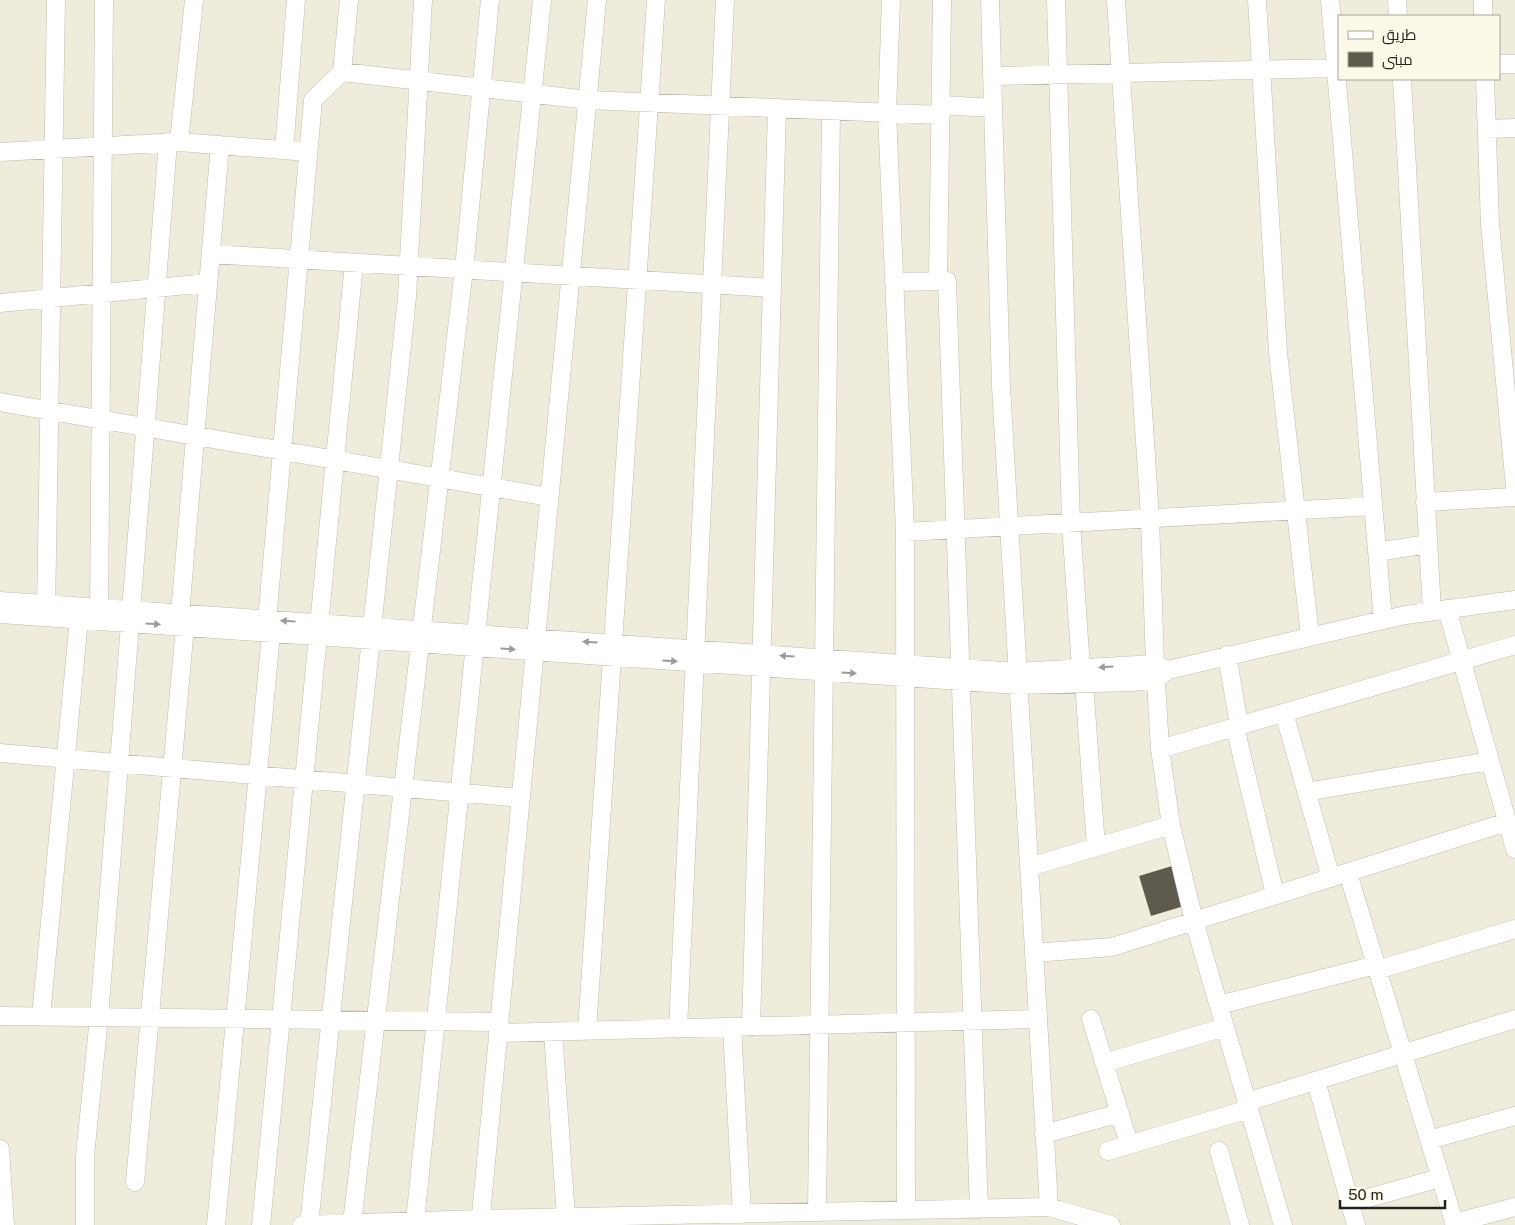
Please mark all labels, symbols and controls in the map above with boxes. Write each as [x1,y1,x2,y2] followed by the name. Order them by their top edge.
[1338,15,1500,80] legend
[1382,26,1416,45] text: طريق
[1382,51,1413,70] text: مبنى
[280,617,296,625] one-way arrow
[146,621,162,629] one-way arrow
[581,638,597,646] one-way arrow
[500,646,516,654] one-way arrow
[778,651,794,659] one-way arrow
[662,657,678,665] one-way arrow
[1098,664,1114,672] one-way arrow
[841,670,857,678] one-way arrow
[1340,1178,1445,1210] scale bar
[1348,1186,1383,1203] text: 50 m

